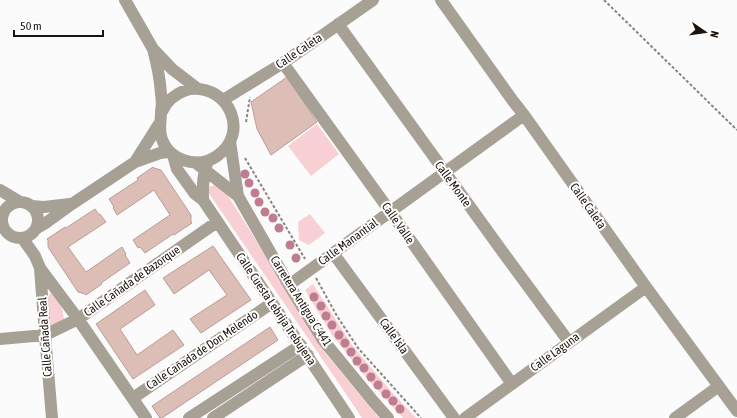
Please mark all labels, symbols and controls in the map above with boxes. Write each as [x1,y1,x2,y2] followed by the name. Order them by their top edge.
[14,12,103,38] scale bar
[685,12,725,52] north arrow
[20,19,42,33] text: 50 m
[273,30,325,72] street label: Calle Caleta
[708,30,721,39] text: N
[432,159,474,209] street label: Calle Monte
[567,180,609,232] street label: Calle Caleta
[379,200,417,246] street label: Calle Valle
[316,215,381,268] street label: Calle Manantial
[81,243,183,319] street label: Calle Cañada de Bazorque
[233,250,319,368] street label: Calle Cuesta Lebrija Trebujena
[267,253,335,349] street label: Carretera Antigua C-441
[35,296,55,377] street label: Calle Cañada Real
[144,307,261,393] street label: Calle Cañada de Don Melendo
[376,316,412,356] street label: Calle Isla
[528,330,582,374] street label: Calle Laguna

